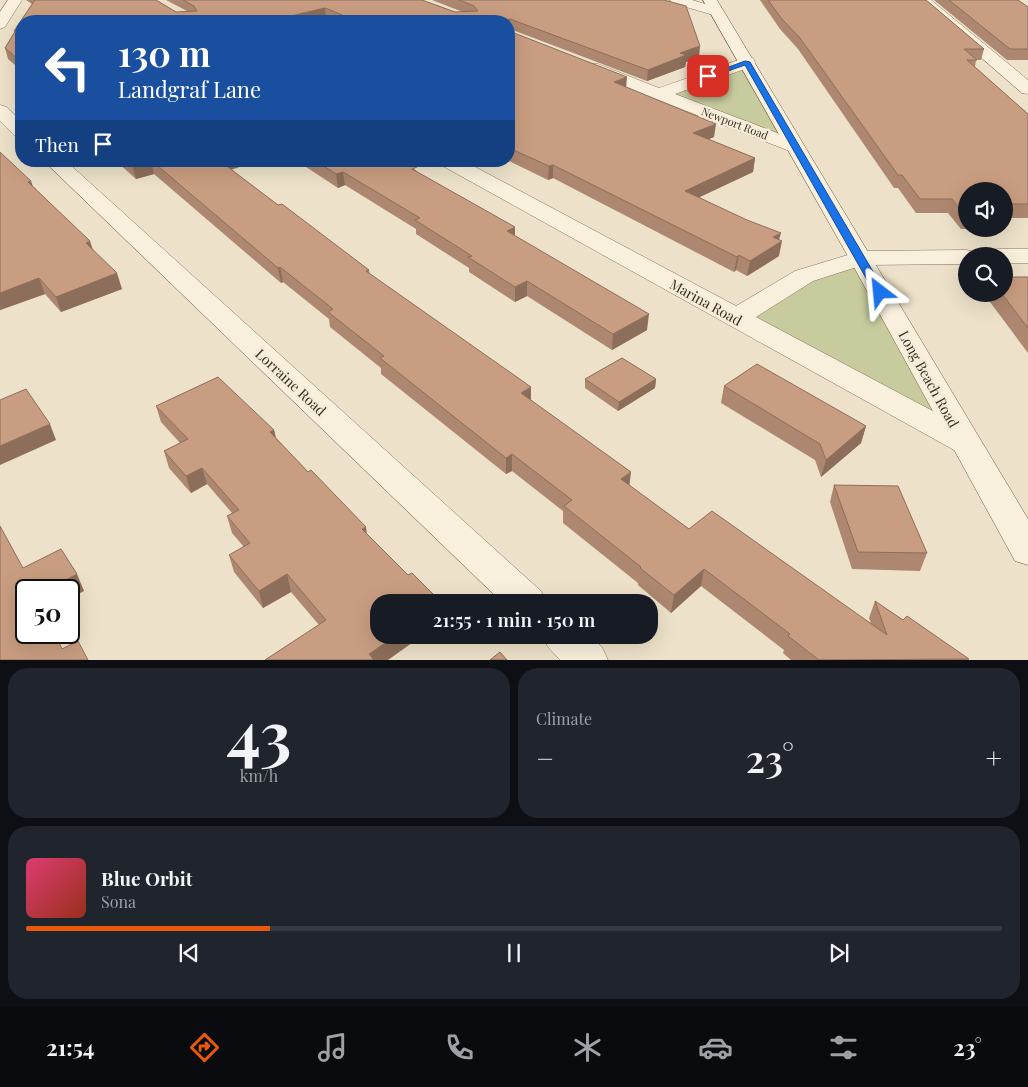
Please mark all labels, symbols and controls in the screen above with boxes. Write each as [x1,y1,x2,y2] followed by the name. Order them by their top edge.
[118,29,211,76] text: 130 m
[35,35,100,100] icon: left
[687,55,729,97] pin
[694,62,722,90] icon: arrive
[118,74,261,104] text: Landgraf Lane
[699,103,771,143] street label: Newport Road
[89,130,117,158] icon: arrive
[35,131,79,157] text: Then
[958,182,1013,302] map controls
[958,182,1013,237] button: sound
[958,247,1013,302] button: search
[853,265,905,317] position arrow
[666,274,746,330] street label: Marina Road
[894,327,964,431] street label: Long Beach Road
[252,344,330,420] street label: Lorraine Road
[15,579,80,644] speed limit sign: 50
[433,606,595,632] text: 21:55 · 1 min · 150 m
[227,689,291,775] text: 43
[536,708,592,729] text: Climate
[746,732,794,783] text: 23°
[536,739,554,776] text: −
[986,739,1002,776] text: +
[240,765,278,786] text: km/h
[101,865,192,891] text: Blue Orbit
[101,891,136,912] text: Sona
[175,939,203,967] icon: previous
[500,939,528,967] icon: pause
[825,939,853,967] icon: next
[187,1030,222,1065] icon: directions
[315,1030,350,1065] icon: music
[442,1030,477,1065] icon: phone
[570,1030,605,1065] icon: climate
[698,1030,733,1065] icon: car
[826,1030,861,1065] icon: filters
[46,1032,94,1062] text: 21:54
[953,1032,982,1062] text: 23°

